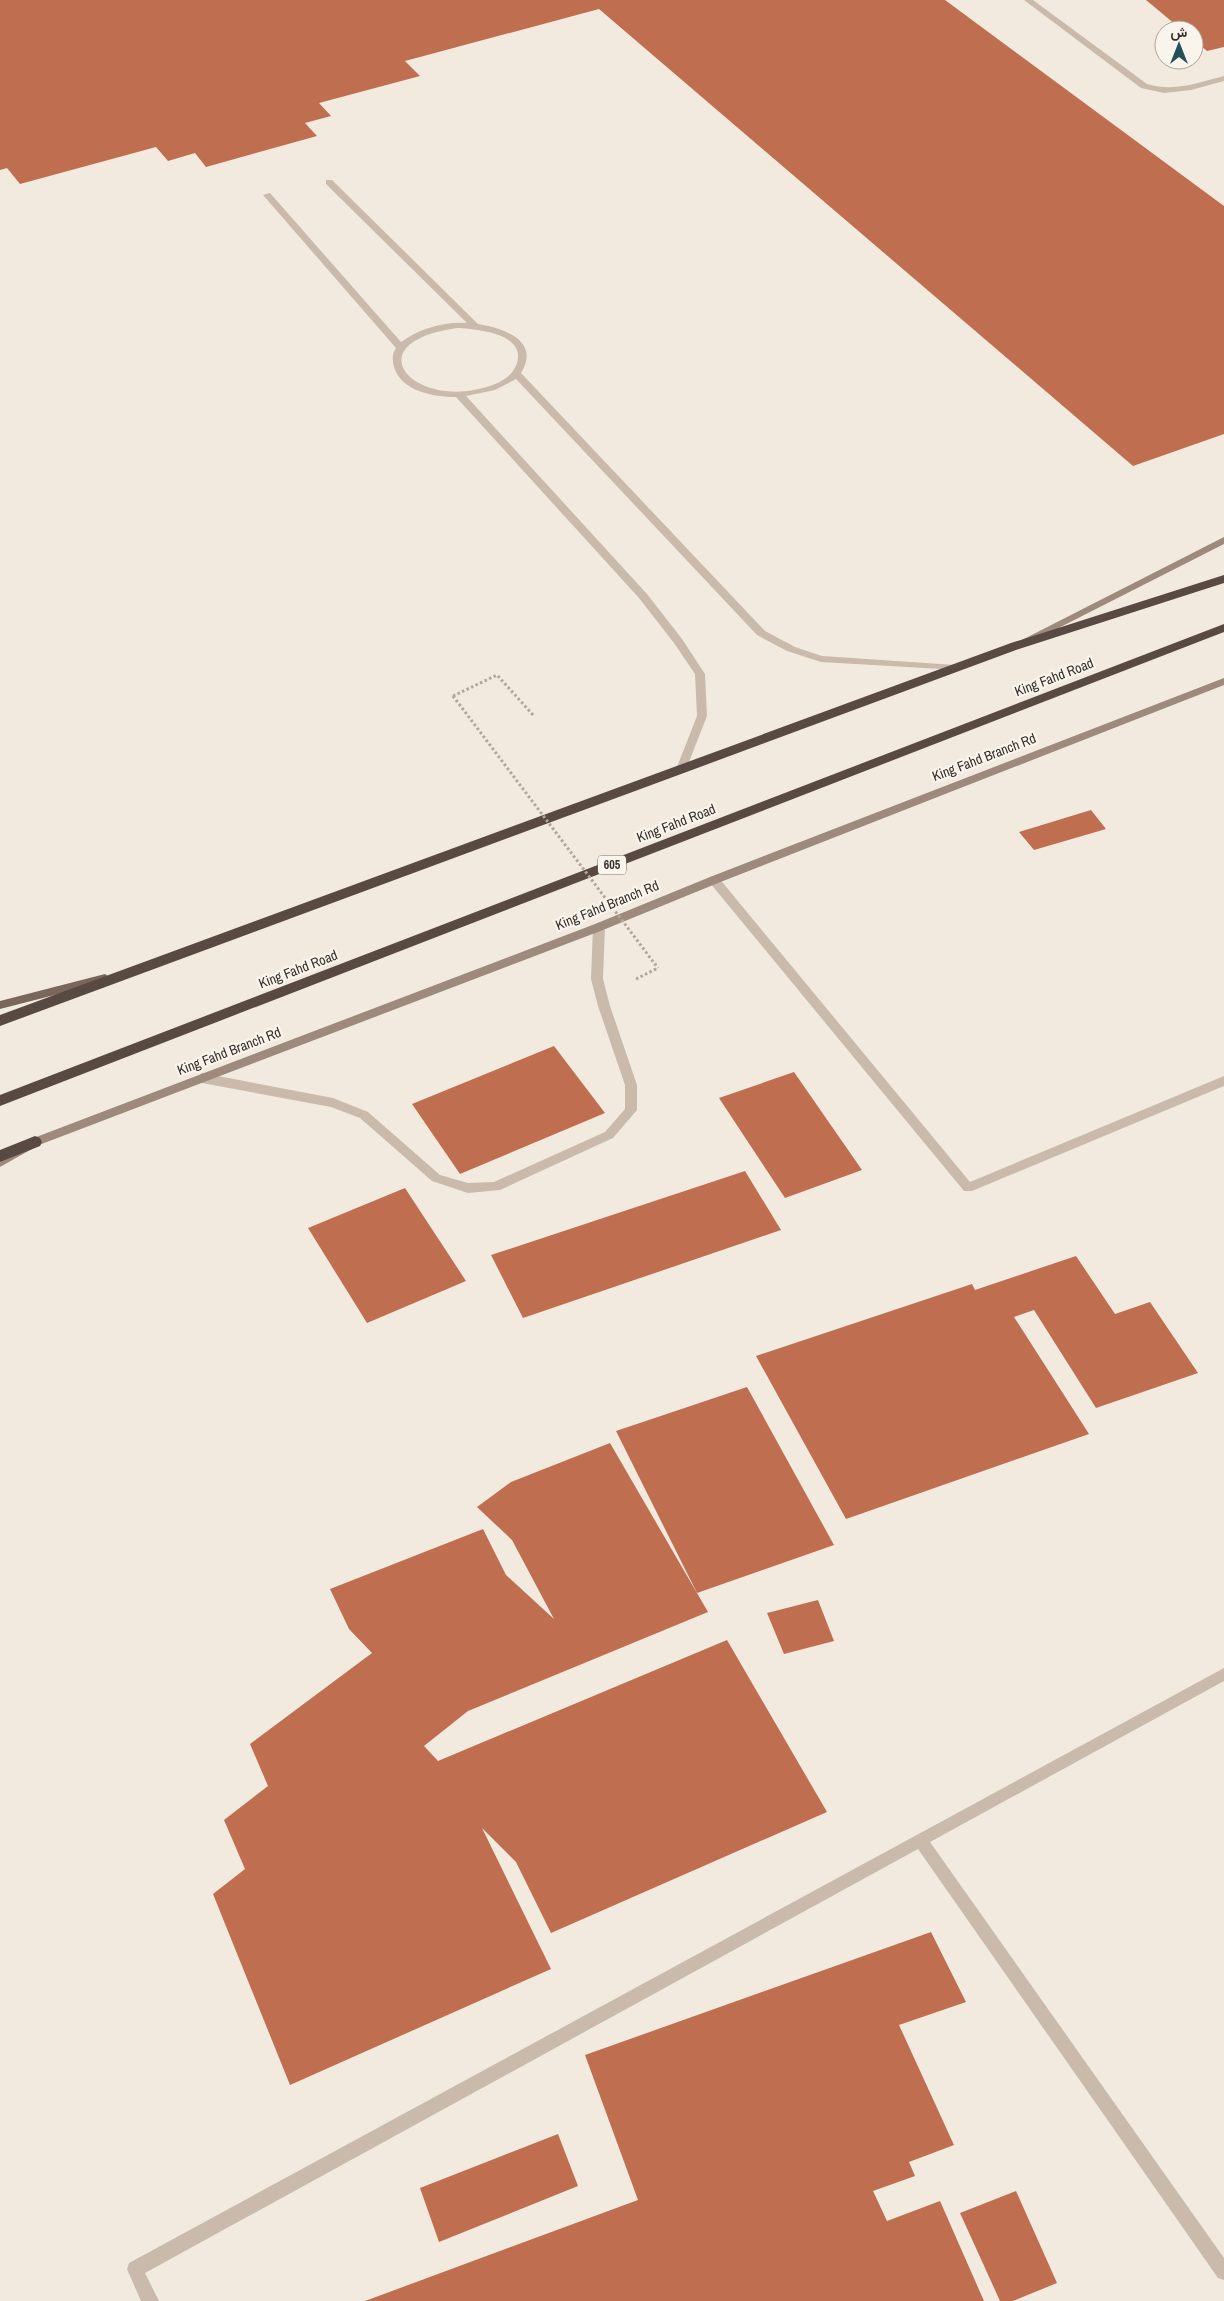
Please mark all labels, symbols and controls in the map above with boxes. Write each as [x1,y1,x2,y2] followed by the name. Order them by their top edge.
[1154,20,1204,70] north arrow
[1171,23,1188,41] text: ش
[1012,654,1096,700] street label: King Fahd Road
[930,729,1038,785] street label: King Fahd Branch Rd
[634,800,718,846] street label: King Fahd Road
[598,856,626,874] road number: 605
[553,876,661,934] street label: King Fahd Branch Rd
[256,946,340,992] street label: King Fahd Road
[175,1023,283,1079] street label: King Fahd Branch Rd

